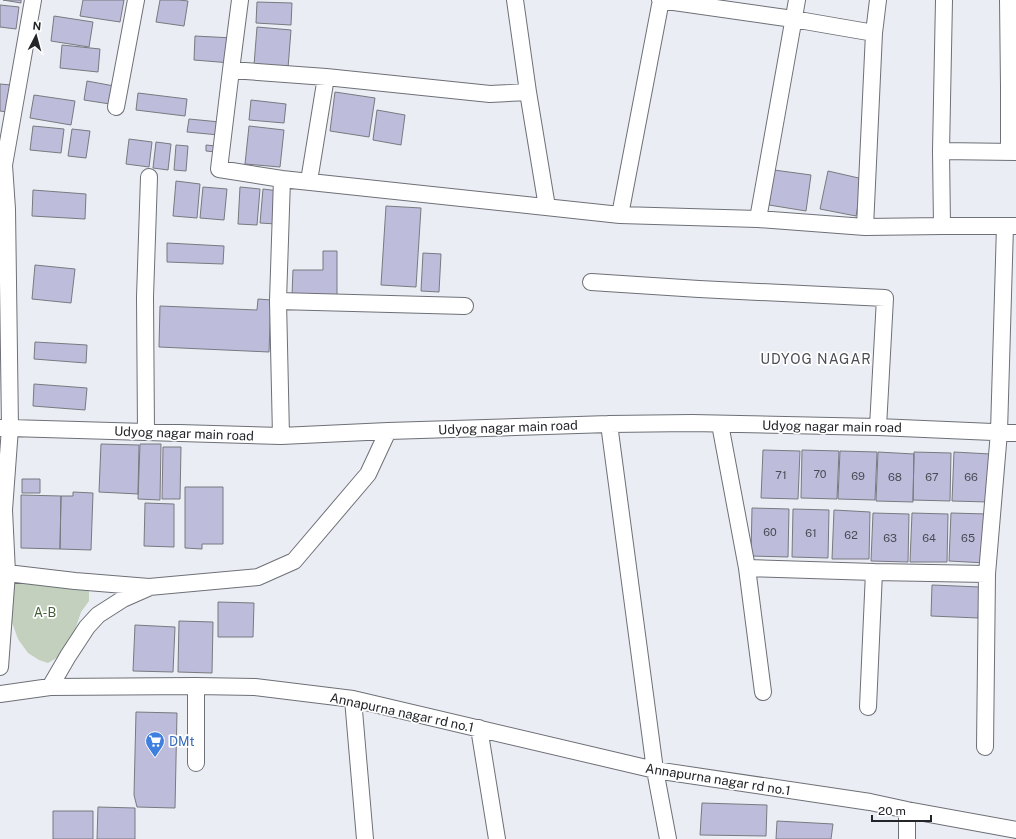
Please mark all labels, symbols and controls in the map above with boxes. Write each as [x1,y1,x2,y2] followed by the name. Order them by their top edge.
[16,16,56,56] north arrow
[32,20,42,32] text: N
[760,351,872,367] district label: UDYOG NAGAR
[438,418,578,437] street label: Udyog nagar main road
[762,418,902,435] street label: Udyog nagar main road
[114,424,254,443] street label: Udyog nagar main road
[813,468,827,480] house number: 70
[775,469,787,481] house number: 71
[851,470,865,482] house number: 69
[888,471,902,483] house number: 68
[925,471,939,483] house number: 67
[964,471,978,483] house number: 66
[763,526,777,538] house number: 60
[805,527,817,539] house number: 61
[844,529,858,541] house number: 62
[883,532,897,544] house number: 63
[922,532,936,544] house number: 64
[961,532,975,544] house number: 65
[34,605,56,620] park label: A-B
[329,690,475,735] street label: Annapurna nagar rd no.1
[144,730,166,758] supermarket icon: DMt
[169,734,195,749] place label: DMt
[644,761,792,798] street label: Annapurna nagar rd no.1
[872,797,931,823] scale bar
[878,804,906,818] text: 20 m

